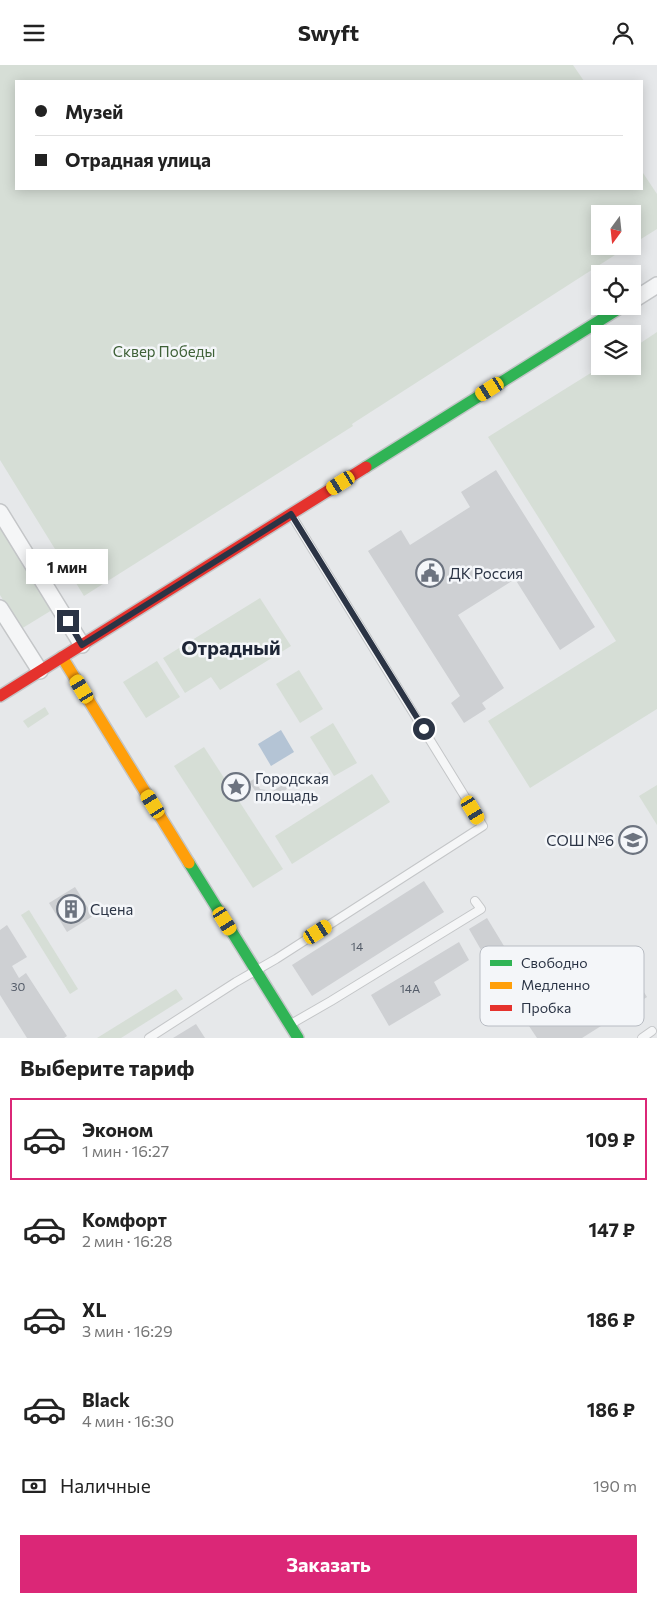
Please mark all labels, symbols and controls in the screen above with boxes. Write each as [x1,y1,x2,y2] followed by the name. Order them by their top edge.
[20,19,48,47] icon: menu
[298,19,359,46] text: Swyft
[609,19,637,47] icon: person
[65,100,123,123] text: Музей
[65,148,211,171] text: Отрадная улица
[591,205,641,255] north arrow
[591,205,641,375] map controls
[591,265,641,315] button: locate
[591,325,641,375] button: layers
[113,342,215,360] park label: Сквер Победы
[473,375,506,403] car
[324,469,357,497] car
[27,549,109,583] callout: 1 мин
[47,557,87,576] text: 1 мин
[415,558,445,588] public building icon: ДК Россия
[449,564,523,582] place label: ДК Россия
[57,610,79,632] route end
[181,635,281,659] district label: Отрадный
[67,672,96,706] car
[413,718,435,740] route start
[255,769,329,804] place label: Городская площадь
[221,772,251,802] place icon: Городская площадь
[138,787,167,821] car
[458,793,487,827] car
[618,825,648,855] school or university icon: СОШ №6
[546,831,614,849] place label: СОШ №6
[56,894,86,924] building icon: Сцена
[90,900,133,918] place label: Сцена
[210,904,239,938] car
[301,918,334,946] car
[351,939,363,953] house number: 14
[480,946,644,1026] legend
[521,954,588,971] text: Свободно
[521,976,590,993] text: Медленно
[11,979,26,993] house number: 30
[400,981,420,995] house number: 14А
[521,999,571,1016] text: Пробка
[20,1054,194,1081] text: Выберите тариф
[22,1117,67,1162] icon: car
[82,1118,153,1141] text: Эконом
[586,1128,635,1151] text: 109 ₽
[82,1141,169,1160] text: 1 мин · 16:27
[22,1207,67,1252] icon: car
[82,1208,167,1231] text: Комфорт
[589,1218,635,1241] text: 147 ₽
[82,1231,172,1250] text: 2 мин · 16:28
[22,1297,67,1342] icon: car
[82,1298,107,1321] text: XL
[587,1308,635,1331] text: 186 ₽
[82,1321,173,1340] text: 3 мин · 16:29
[22,1387,67,1432] icon: car
[82,1388,130,1411] text: Black
[587,1398,635,1421] text: 186 ₽
[82,1411,174,1430] text: 4 мин · 16:30
[20,1472,48,1500] icon: cash
[60,1474,151,1497] text: Наличные
[593,1476,637,1495] text: 190 m
[20,1535,637,1593] button: Заказать

